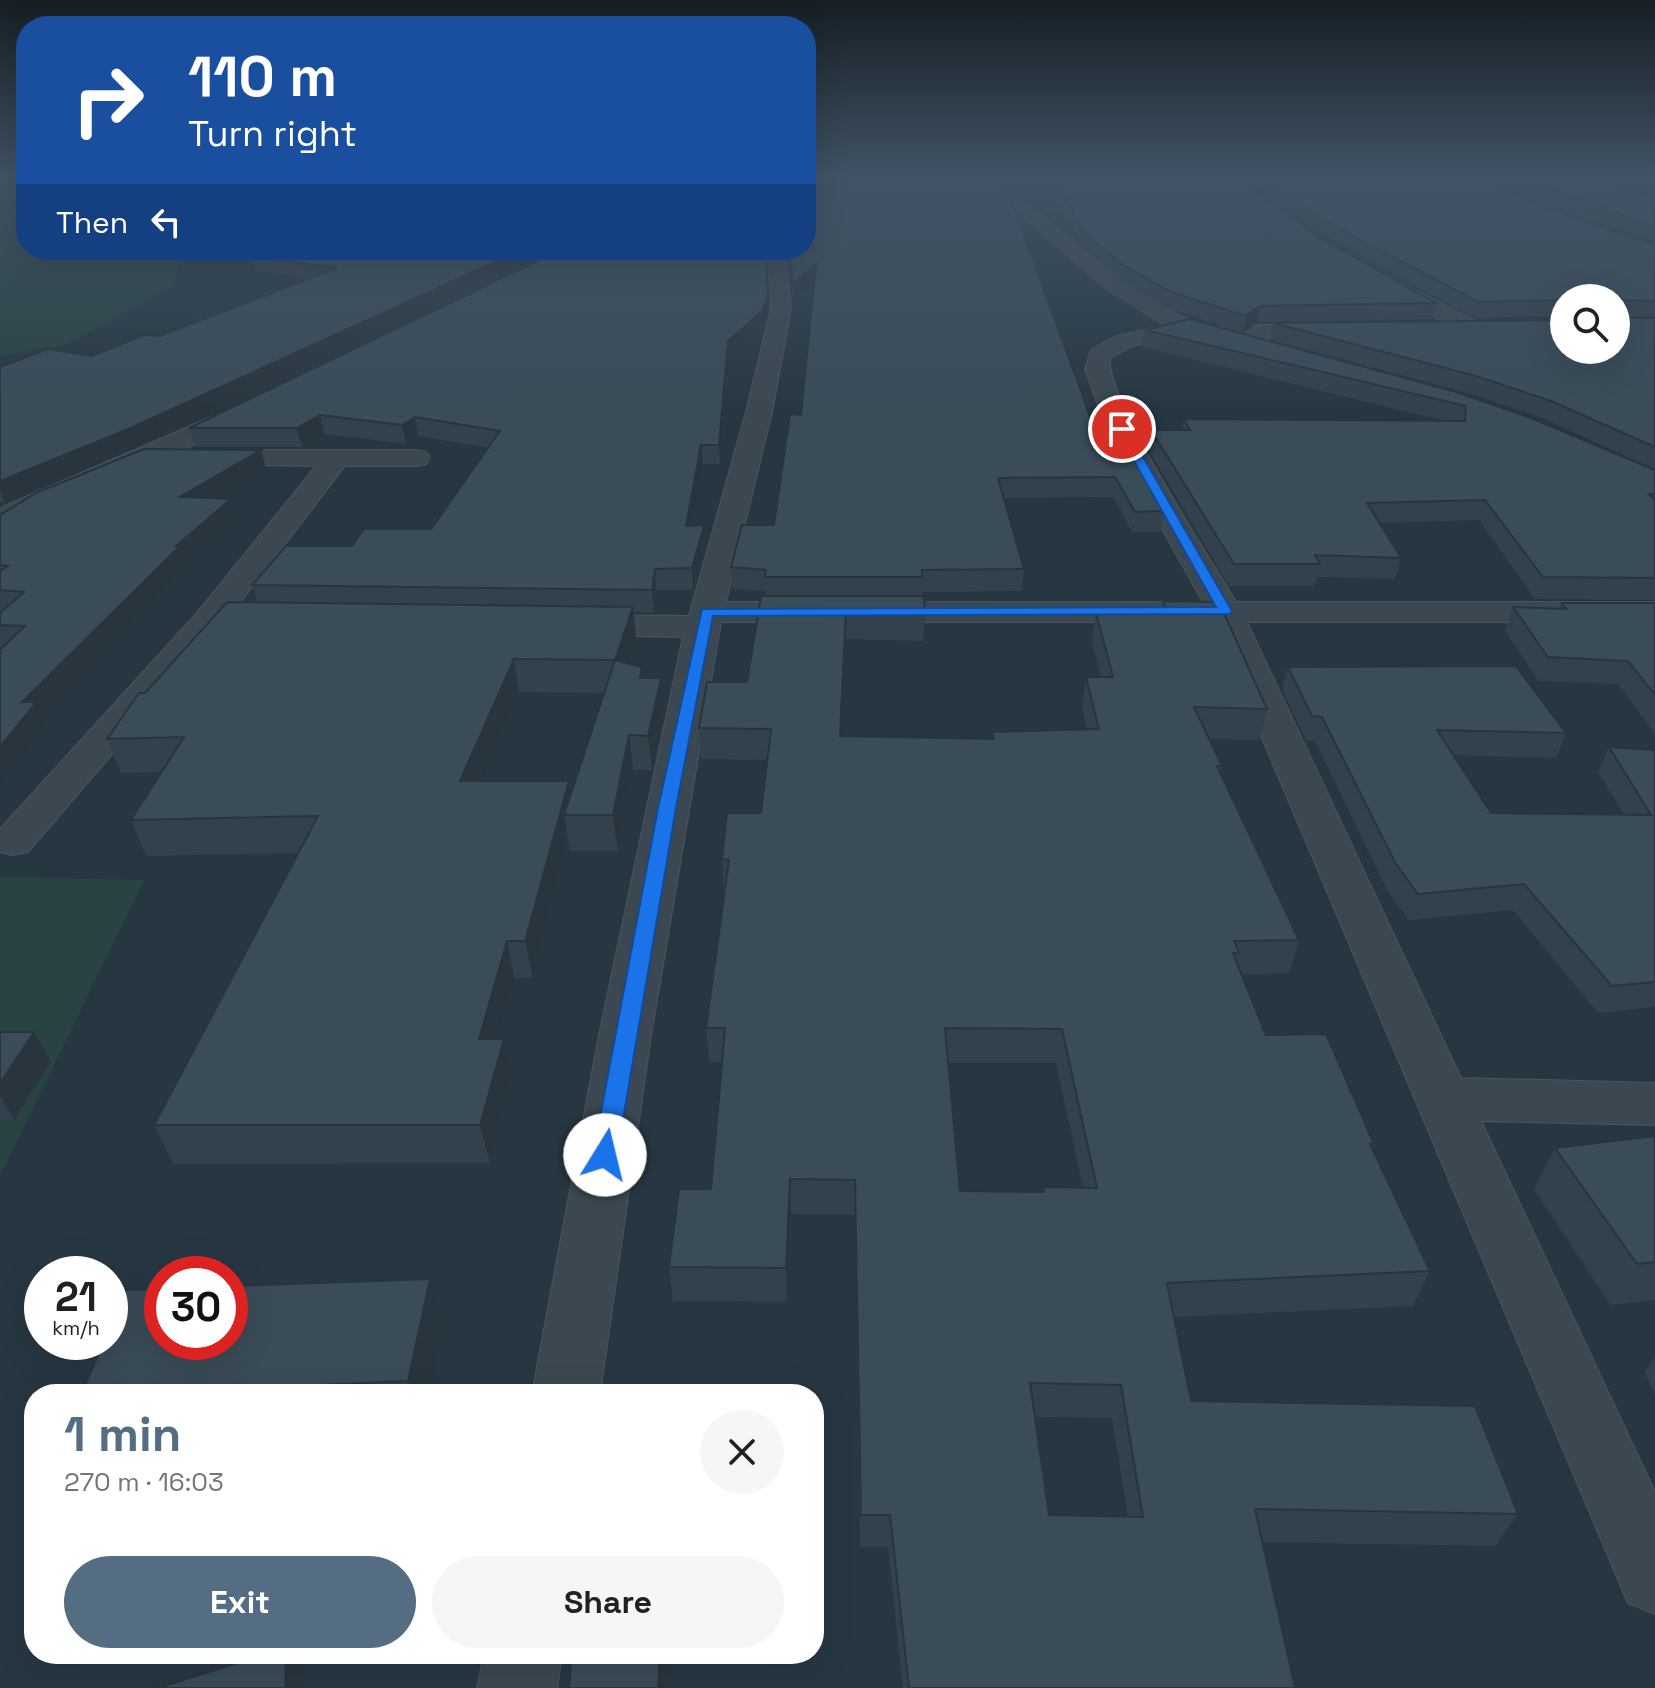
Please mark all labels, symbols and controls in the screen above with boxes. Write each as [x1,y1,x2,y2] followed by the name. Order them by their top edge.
[188,41,337,112] text: 110 m
[56,48,160,152] icon: right
[188,111,357,157] text: Turn right
[144,200,188,244] icon: left
[56,203,128,242] text: Then
[1550,284,1630,364] map controls
[1550,284,1630,364] button: search
[1088,395,1156,463] pin
[1100,407,1144,451] icon: arrive
[563,1113,647,1197] position arrow
[144,1256,248,1360] speed limit sign: 30
[55,1272,97,1323] text: 21
[52,1315,100,1341] text: km/h
[64,1404,181,1465] text: 1 min
[700,1410,784,1494] button: close
[64,1465,224,1499] text: 270 m · 16:03
[64,1556,416,1648] button: Exit
[432,1556,784,1648] button: Share

